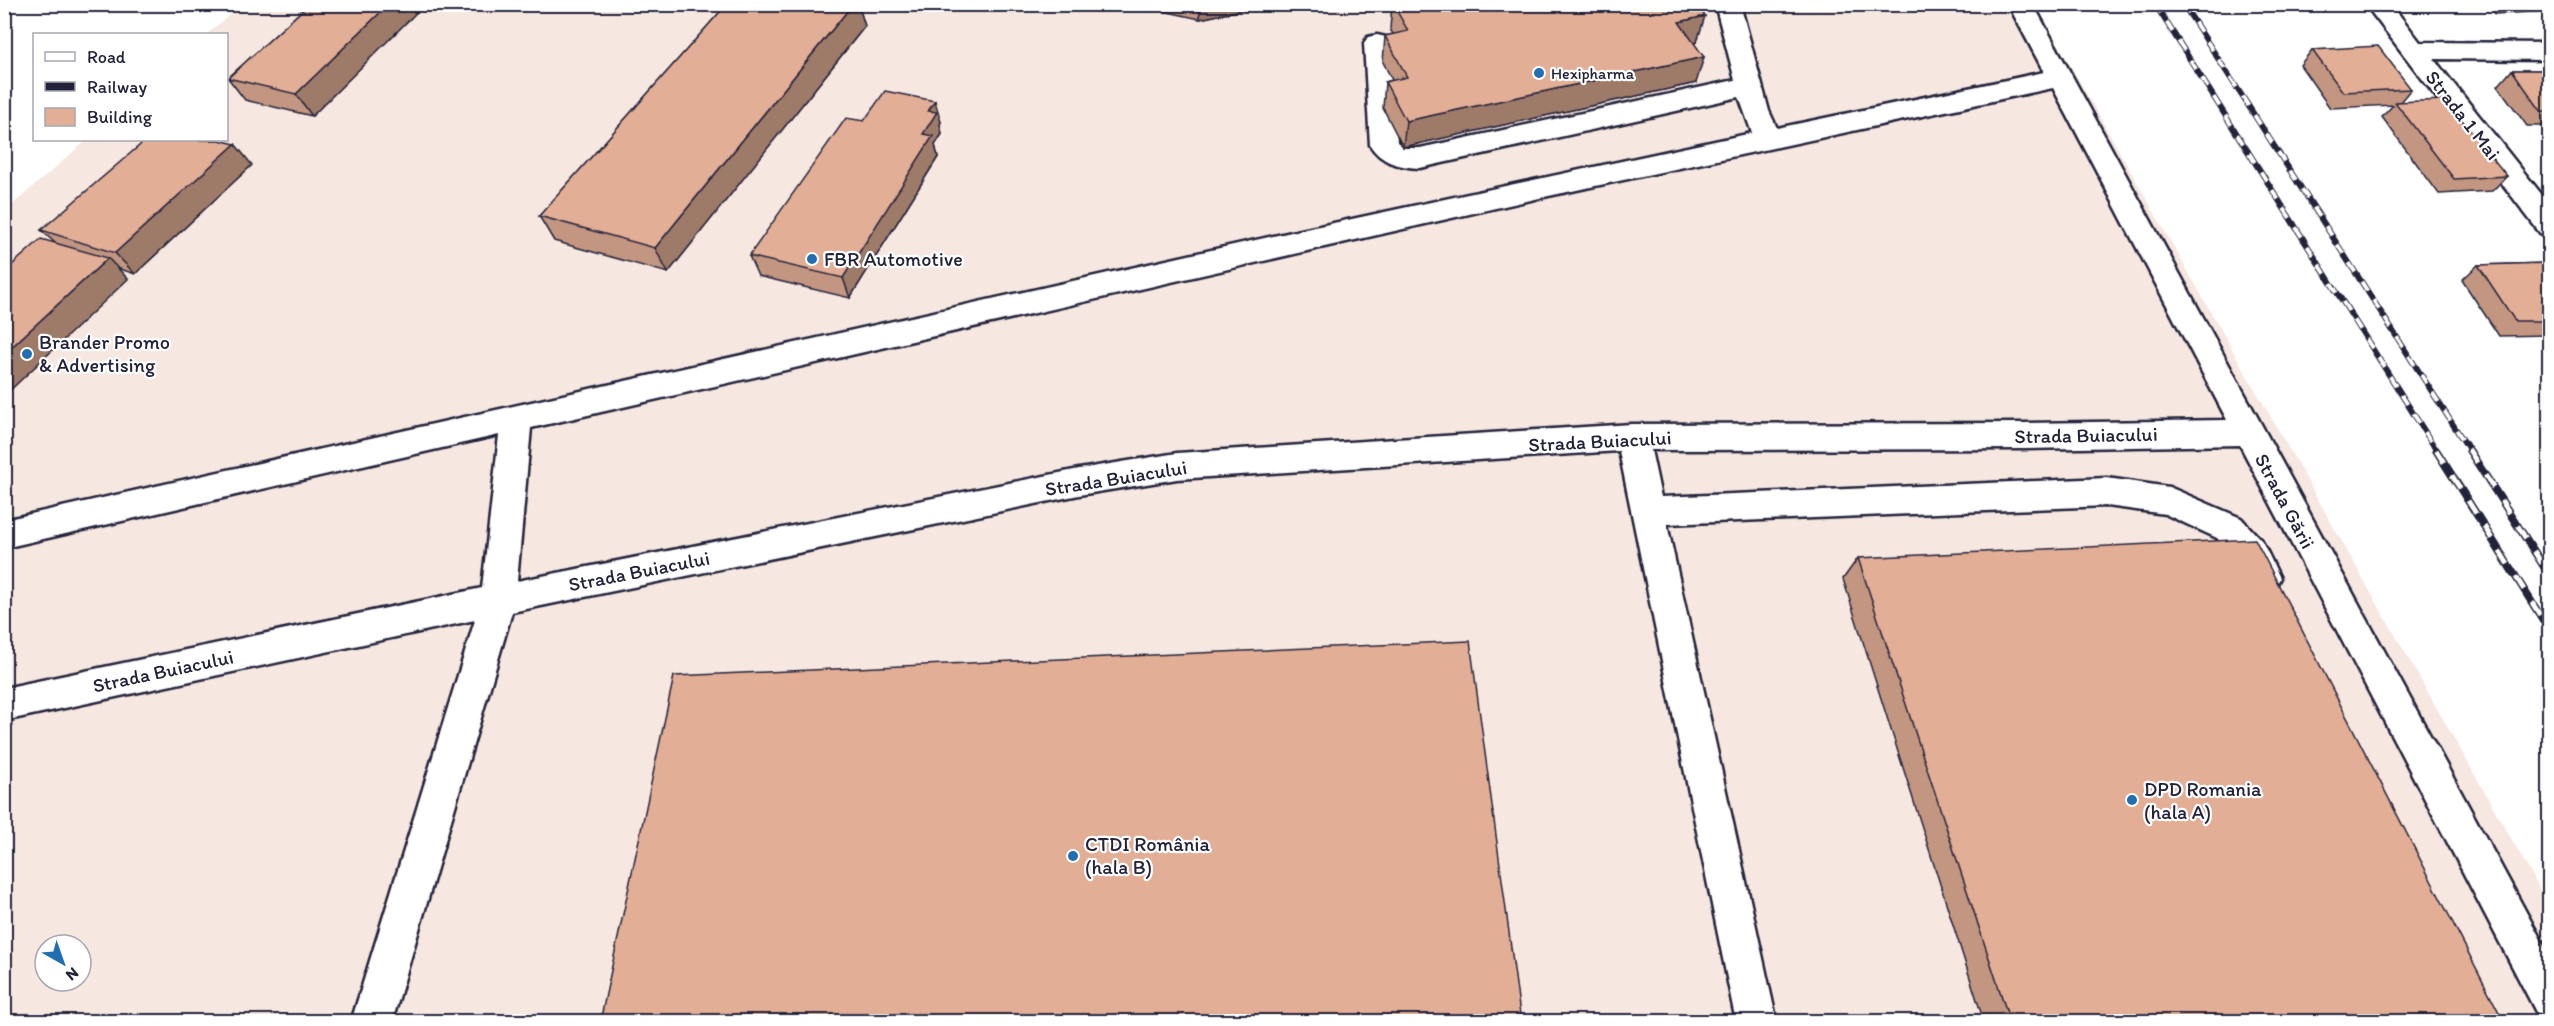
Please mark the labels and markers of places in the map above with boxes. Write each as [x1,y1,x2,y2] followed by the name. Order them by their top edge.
[1551,64,1635,83] place label: Hexipharma
[1532,66,1546,80] marker: Hexipharma
[824,247,963,271] place label: FBR Automotive
[805,252,819,266] marker: FBR Automotive
[39,330,170,377] place label: Brander Promo & Advertising
[20,347,34,361] marker: Brander Promo & Advertising
[2144,777,2262,824] place label: DPD Romania (hala A)
[2125,793,2139,807] marker: DPD Romania (hala A)
[1085,832,1210,879] place label: CTDI România (hala B)
[1066,849,1080,863] marker: CTDI România (hala B)

